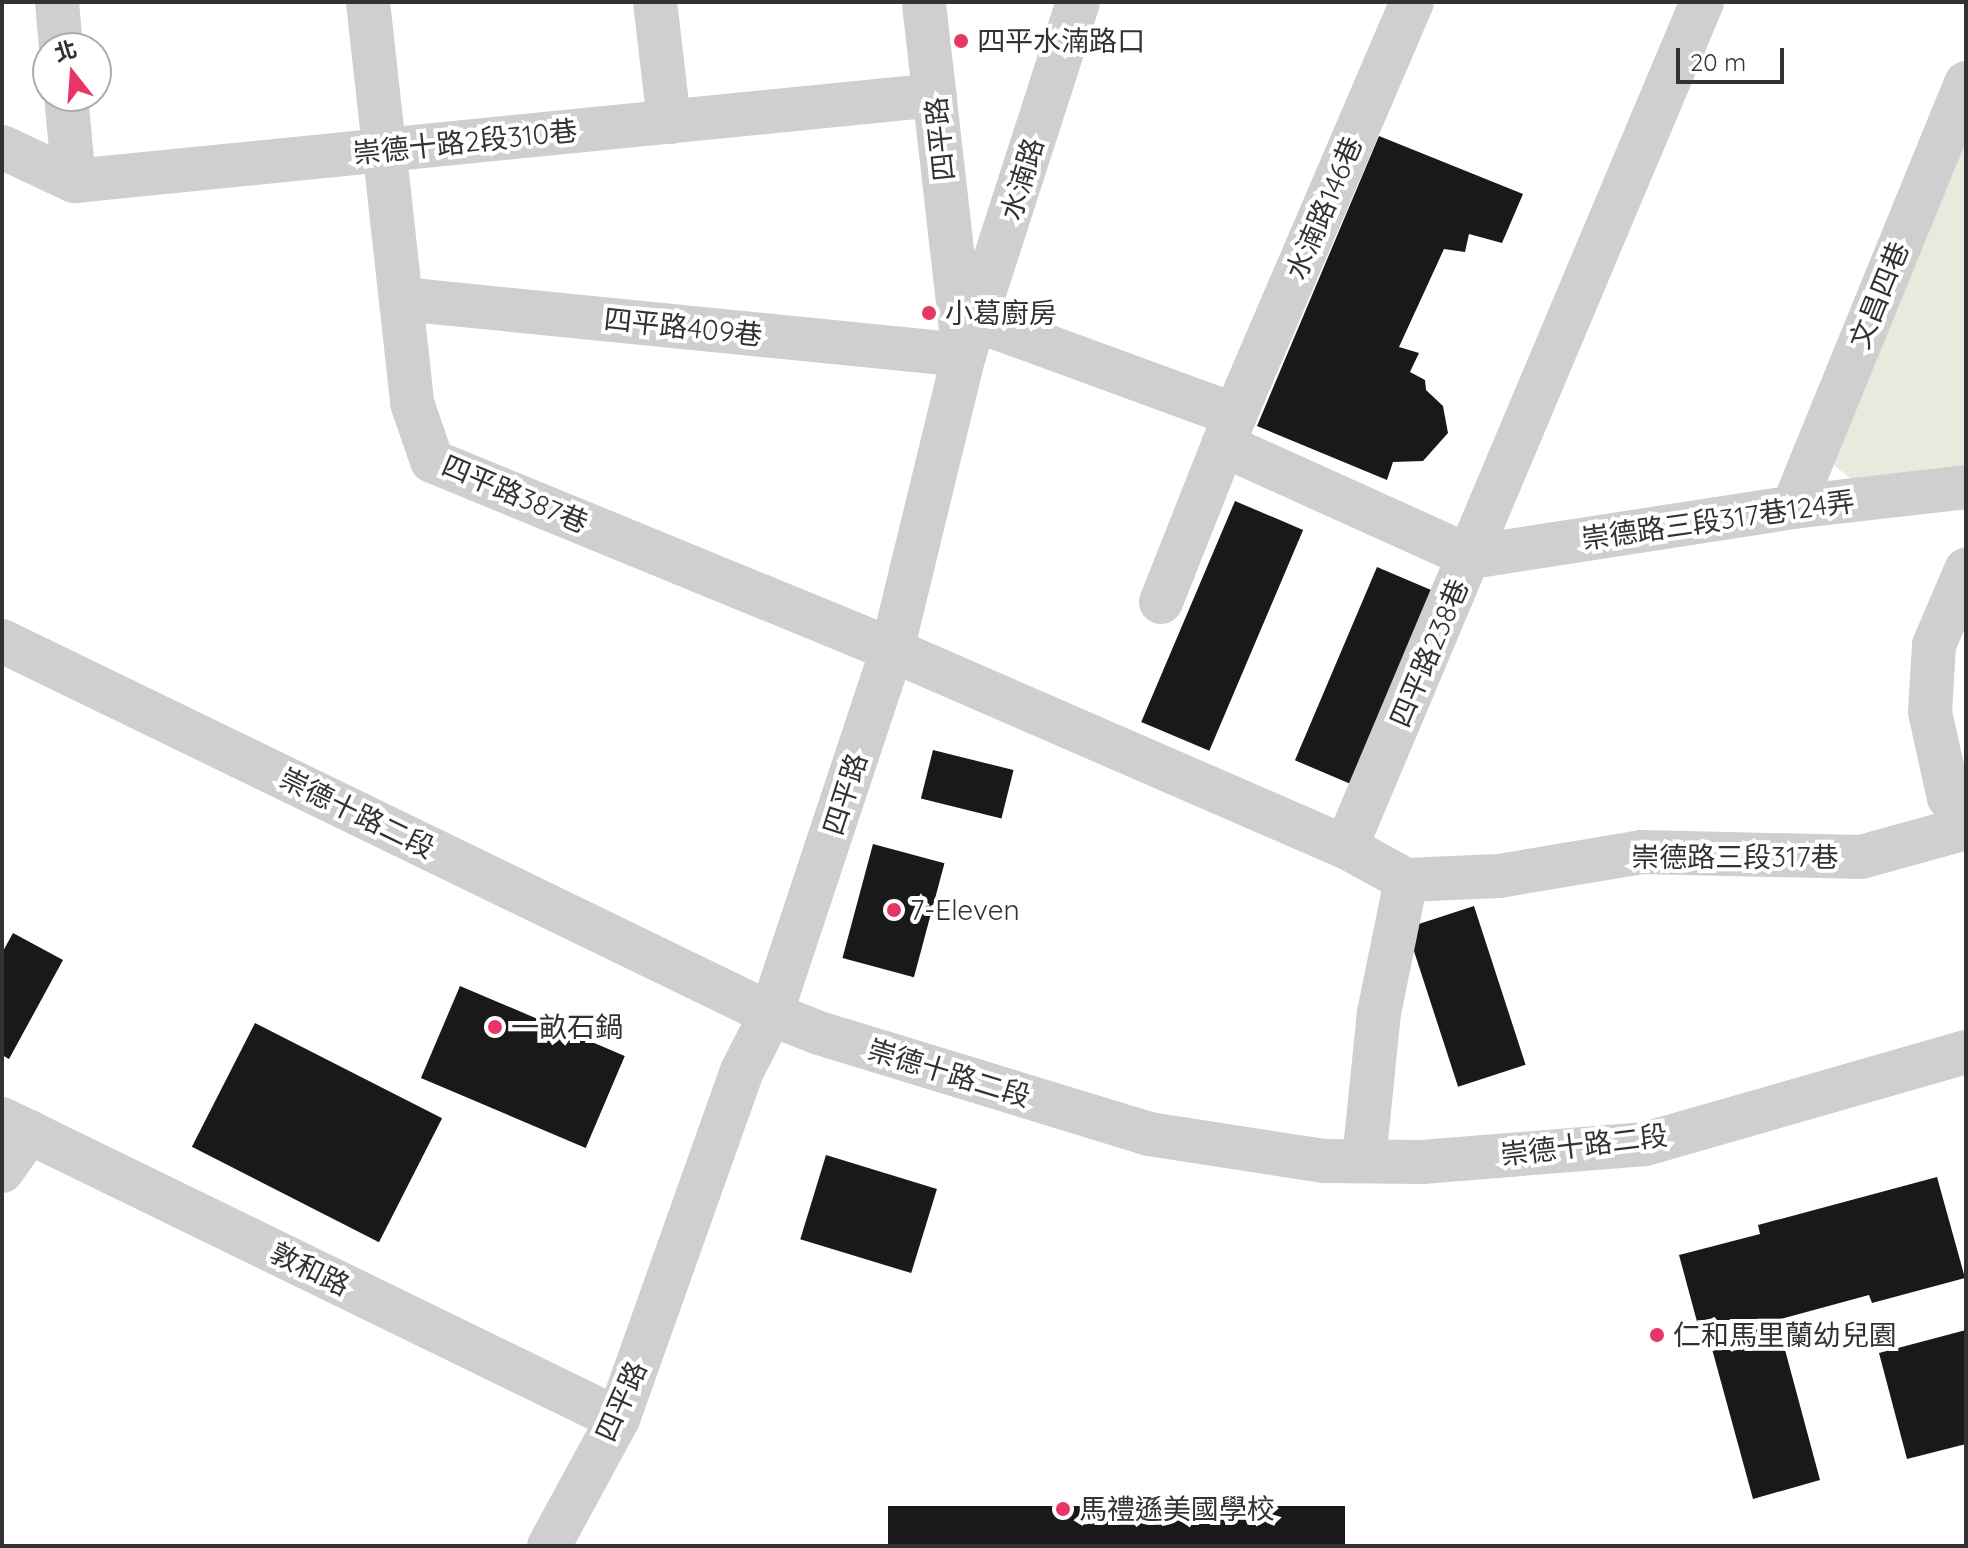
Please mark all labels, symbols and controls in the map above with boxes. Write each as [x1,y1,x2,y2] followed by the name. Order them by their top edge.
[977,24,1145,58] place label: 四平水湳路口
[32,32,112,112] north arrow
[952,32,970,50] marker: 四平水湳路口
[1680,32,1788,82] scale bar
[51,34,80,68] text: 北
[1690,47,1746,77] text: 20 m
[919,95,961,183] street label: 四平路
[351,114,579,170] street label: 崇德十路2段310巷
[1279,132,1369,284] street label: 水湳路146巷
[994,134,1050,224] street label: 水湳路
[1842,237,1916,353] street label: 文昌四巷
[945,296,1057,330] place label: 小葛廚房
[602,302,764,352] street label: 四平路409巷
[920,304,938,322] marker: 小葛廚房
[437,448,593,540] street label: 四平路387巷
[1579,484,1857,556] street label: 崇德路三段317巷124弄
[1383,574,1475,732] street label: 四平路238巷
[816,749,874,839] street label: 四平路
[274,761,440,865] street label: 崇德十路二段
[1631,840,1839,874] street label: 崇德路三段317巷
[910,893,1020,927] place label: 7-Eleven
[885,901,903,919] marker: 7-Eleven
[511,1010,623,1044] place label: 一畝石鍋
[486,1018,504,1036] marker: 一畝石鍋
[864,1032,1034,1114] street label: 崇德十路二段
[1499,1118,1669,1172] street label: 崇德十路二段
[265,1235,355,1303] street label: 敦和路
[1673,1318,1897,1352] place label: 仁和馬里蘭幼兒園
[1648,1326,1666,1344] marker: 仁和馬里蘭幼兒園
[589,1356,653,1446] street label: 四平路
[1079,1492,1275,1526] place label: 馬禮遜美國學校
[1054,1500,1072,1518] marker: 馬禮遜美國學校

